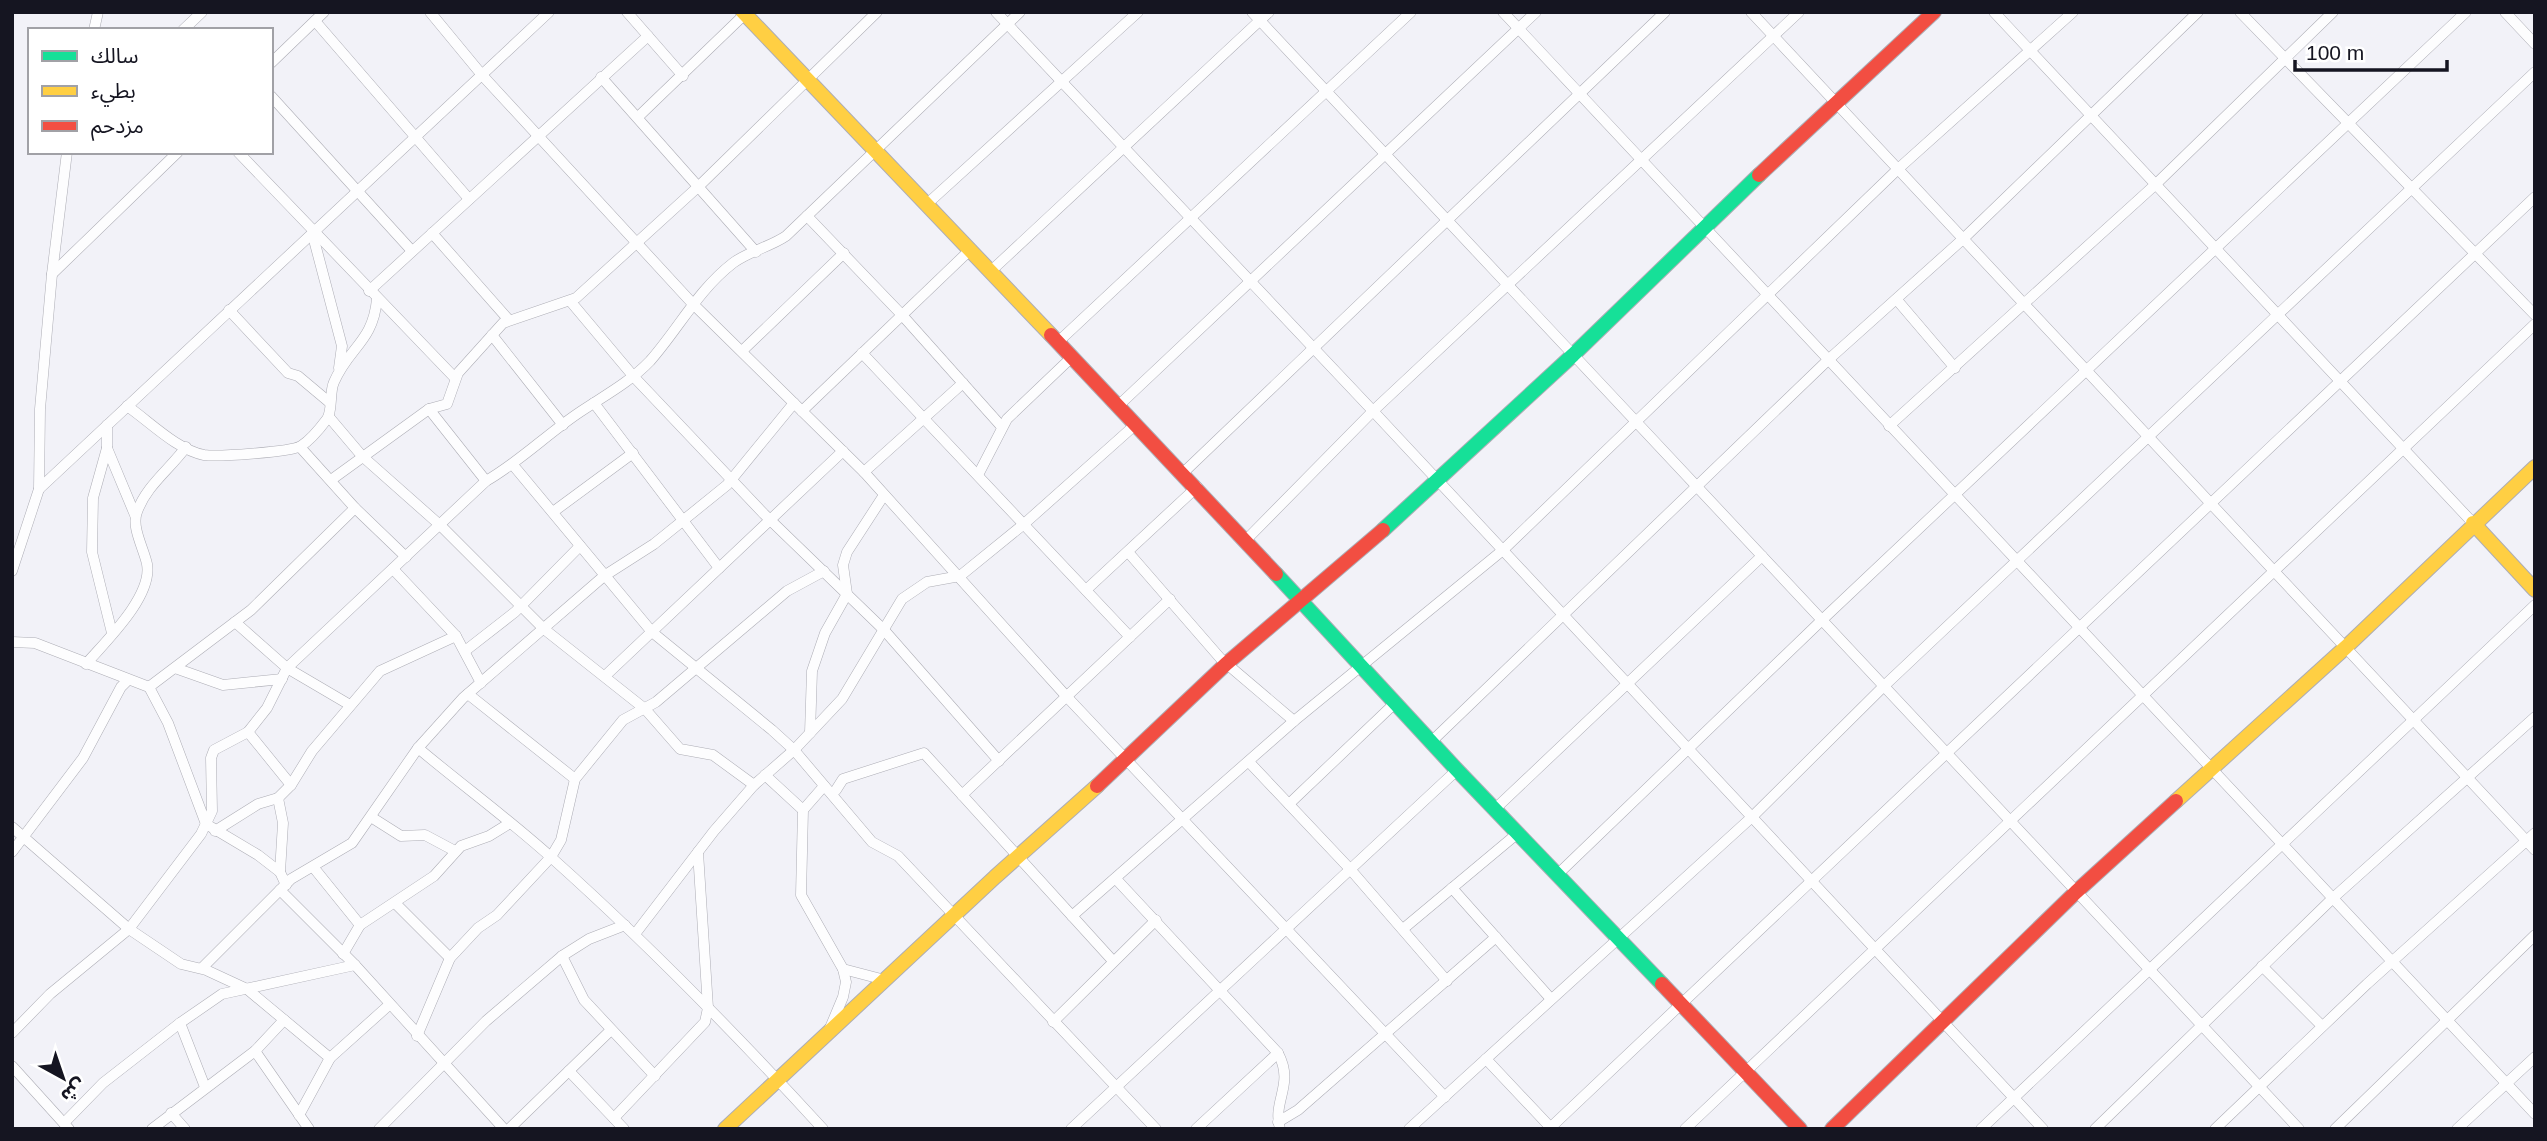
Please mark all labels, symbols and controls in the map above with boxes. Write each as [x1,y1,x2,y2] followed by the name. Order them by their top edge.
[28,28,273,154] legend
[2295,28,2447,72] scale bar
[2306,41,2364,64] text: 100 m
[91,44,138,67] text: سالك
[91,79,136,107] text: بطيء
[91,114,144,141] text: مزدحم
[28,1043,98,1113] north arrow
[57,1074,90,1107] text: ش

